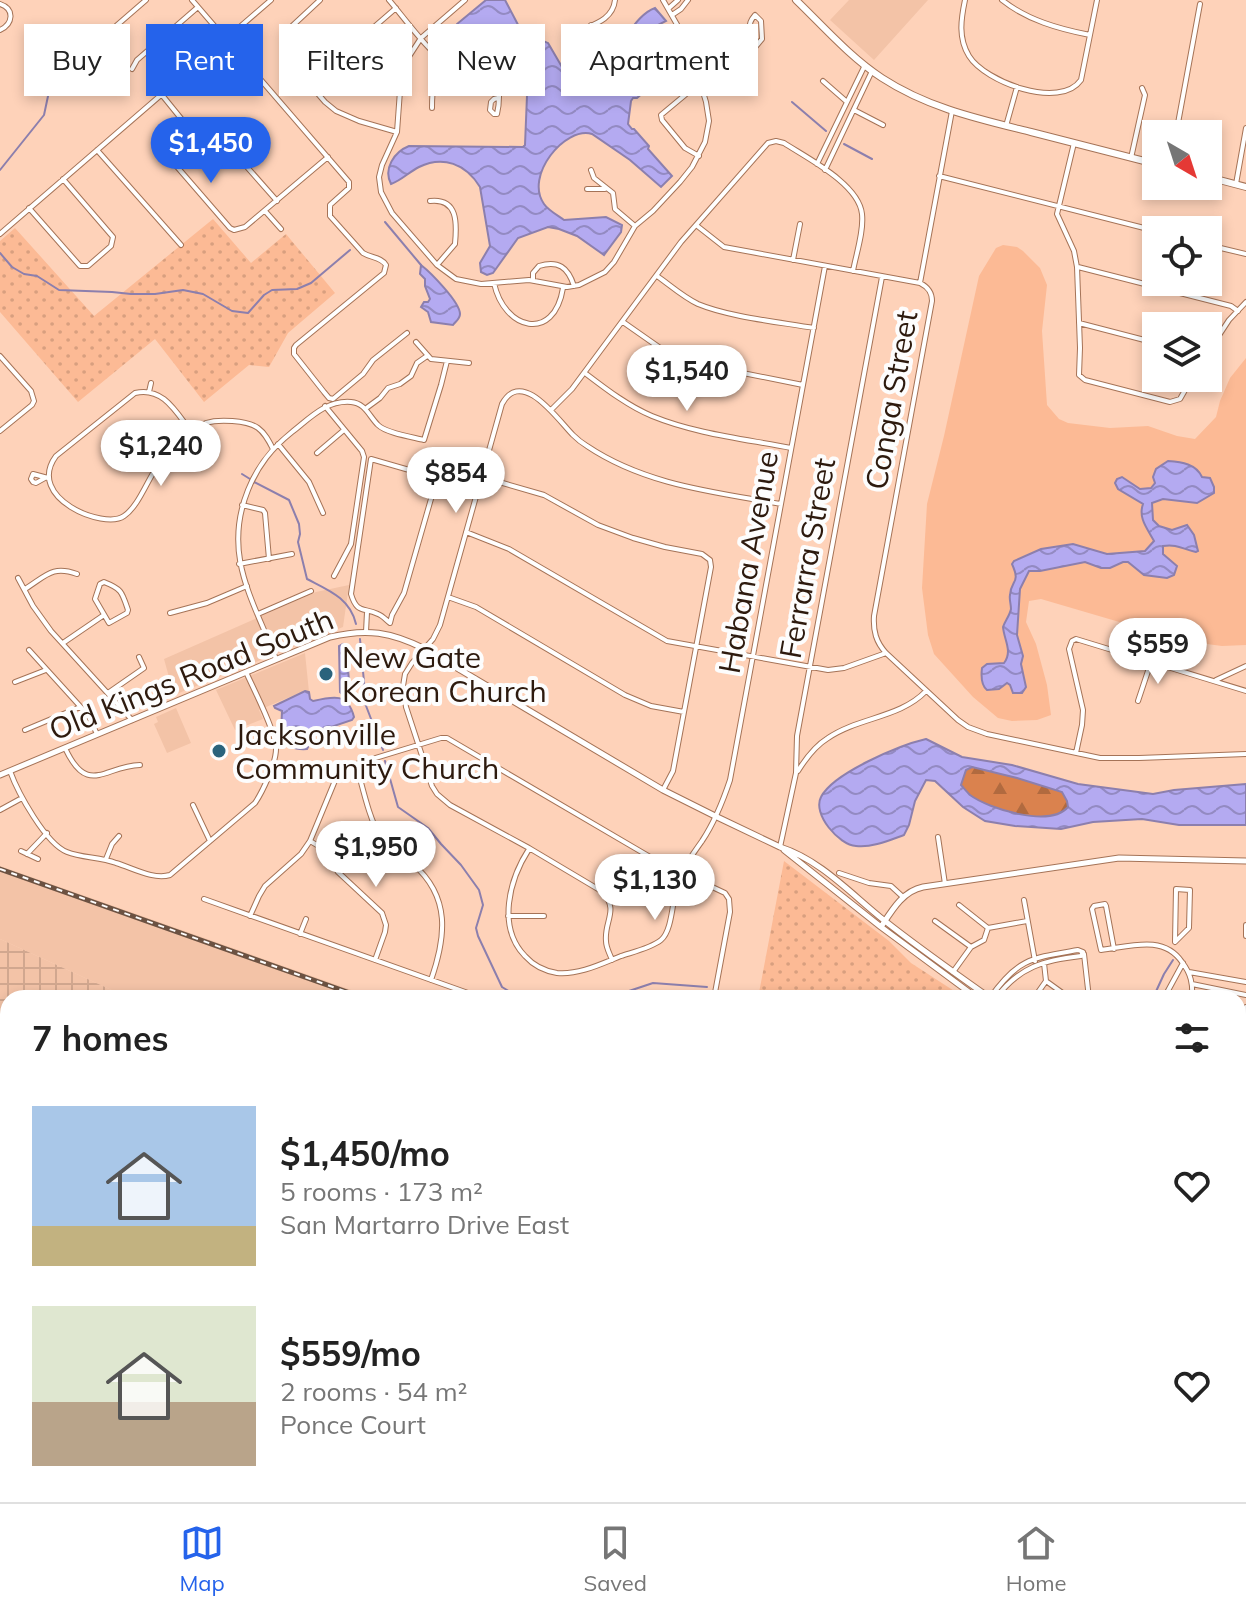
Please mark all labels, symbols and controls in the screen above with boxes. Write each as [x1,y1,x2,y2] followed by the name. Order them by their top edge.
[24,24,130,96] chip: Buy
[146,24,263,96] chip: Rent
[279,24,412,96] chip: Filters
[428,24,545,96] chip: New
[561,24,758,96] chip: Apartment
[146,117,276,185] pin: $1,450
[1142,120,1222,200] north arrow
[1142,120,1222,392] map controls
[169,126,253,159] text: $1,450
[1142,216,1222,296] button: locate
[857,308,925,492] street label: Conga Street
[1142,312,1222,392] button: layers
[622,345,752,413] pin: $1,540
[645,354,729,387] text: $1,540
[96,420,226,488] pin: $1,240
[119,429,203,462] text: $1,240
[409,447,503,515] pin: $854
[710,448,786,676] street label: Habana Avenue
[771,455,843,661] street label: Ferrarra Street
[425,456,487,489] text: $854
[43,600,339,748] street label: Old Kings Road South
[1111,618,1205,686] pin: $559
[1127,627,1189,660] text: $559
[342,638,547,710] place label: New Gate Korean Church
[317,665,335,683] marker: New Gate Korean Church
[235,715,499,787] place label: Jacksonville Community Church
[210,742,228,760] marker: Jacksonville Community Church
[311,821,441,889] pin: $1,950
[334,830,418,863] text: $1,950
[590,854,720,922] pin: $1,130
[613,863,697,896] text: $1,130
[1170,1016,1214,1060] icon: filters
[32,1017,169,1060] text: 7 homes
[280,1132,450,1175] text: $1,450/mo
[96,1138,192,1234] icon: home
[1170,1164,1214,1208] icon: heart
[280,1175,483,1208] text: 5 rooms · 173 m²
[280,1208,569,1241] text: San Martarro Drive East
[280,1332,421,1375] text: $559/mo
[96,1338,192,1434] icon: home
[1170,1364,1214,1408] icon: heart
[280,1375,467,1408] text: 2 rooms · 54 m²
[280,1408,426,1441] text: Ponce Court
[179,1521,225,1597] tab: Map
[584,1521,647,1597] tab: Saved
[1006,1521,1067,1597] tab: Home

